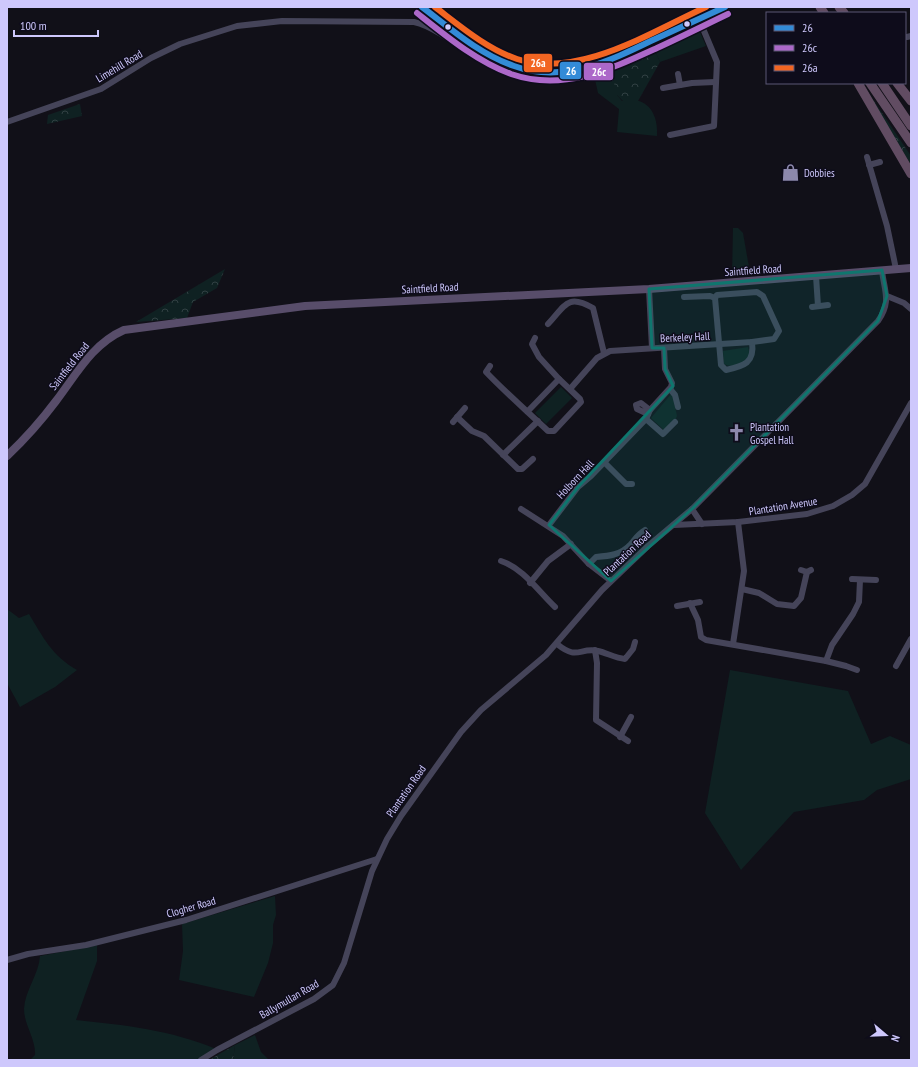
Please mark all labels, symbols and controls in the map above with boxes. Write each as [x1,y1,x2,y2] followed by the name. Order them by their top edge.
[14,12,98,38] scale bar
[766,12,906,84] legend
[20,18,47,33] text: 100 m
[682,19,692,29] unlabelled marker
[802,20,813,35] text: 26
[443,22,453,32] unlabelled marker
[802,40,818,55] text: 26c
[93,46,145,85] street label: Limehill Road
[523,53,553,73] line badge: 26a
[530,56,546,70] text: 26a
[802,60,818,75] text: 26a
[559,61,582,80] line badge: 26
[583,62,614,81] line badge: 26c
[566,64,576,78] text: 26
[592,65,606,79] text: 26c
[781,163,801,183] shop icon: Dobbies
[804,166,835,180] place label: Dobbies
[724,261,782,279] street label: Saintfield Road
[401,280,459,296] street label: Saintfield Road
[660,329,711,345] street label: Berkeley Hall
[46,339,92,393] street label: Saintfield Road
[750,420,794,447] place label: Plantation Gospel Hall
[727,423,747,443] church icon: Plantation Gospel Hall
[553,456,597,501] street label: Holborn Hall
[748,494,819,518] street label: Plantation Avenue
[600,527,654,579] street label: Plantation Road
[383,762,429,820] street label: Plantation Road
[165,893,217,921] street label: Clogher Road
[257,976,321,1022] street label: Ballymullan Road
[866,1015,906,1055] north arrow
[888,1033,903,1043] text: N

